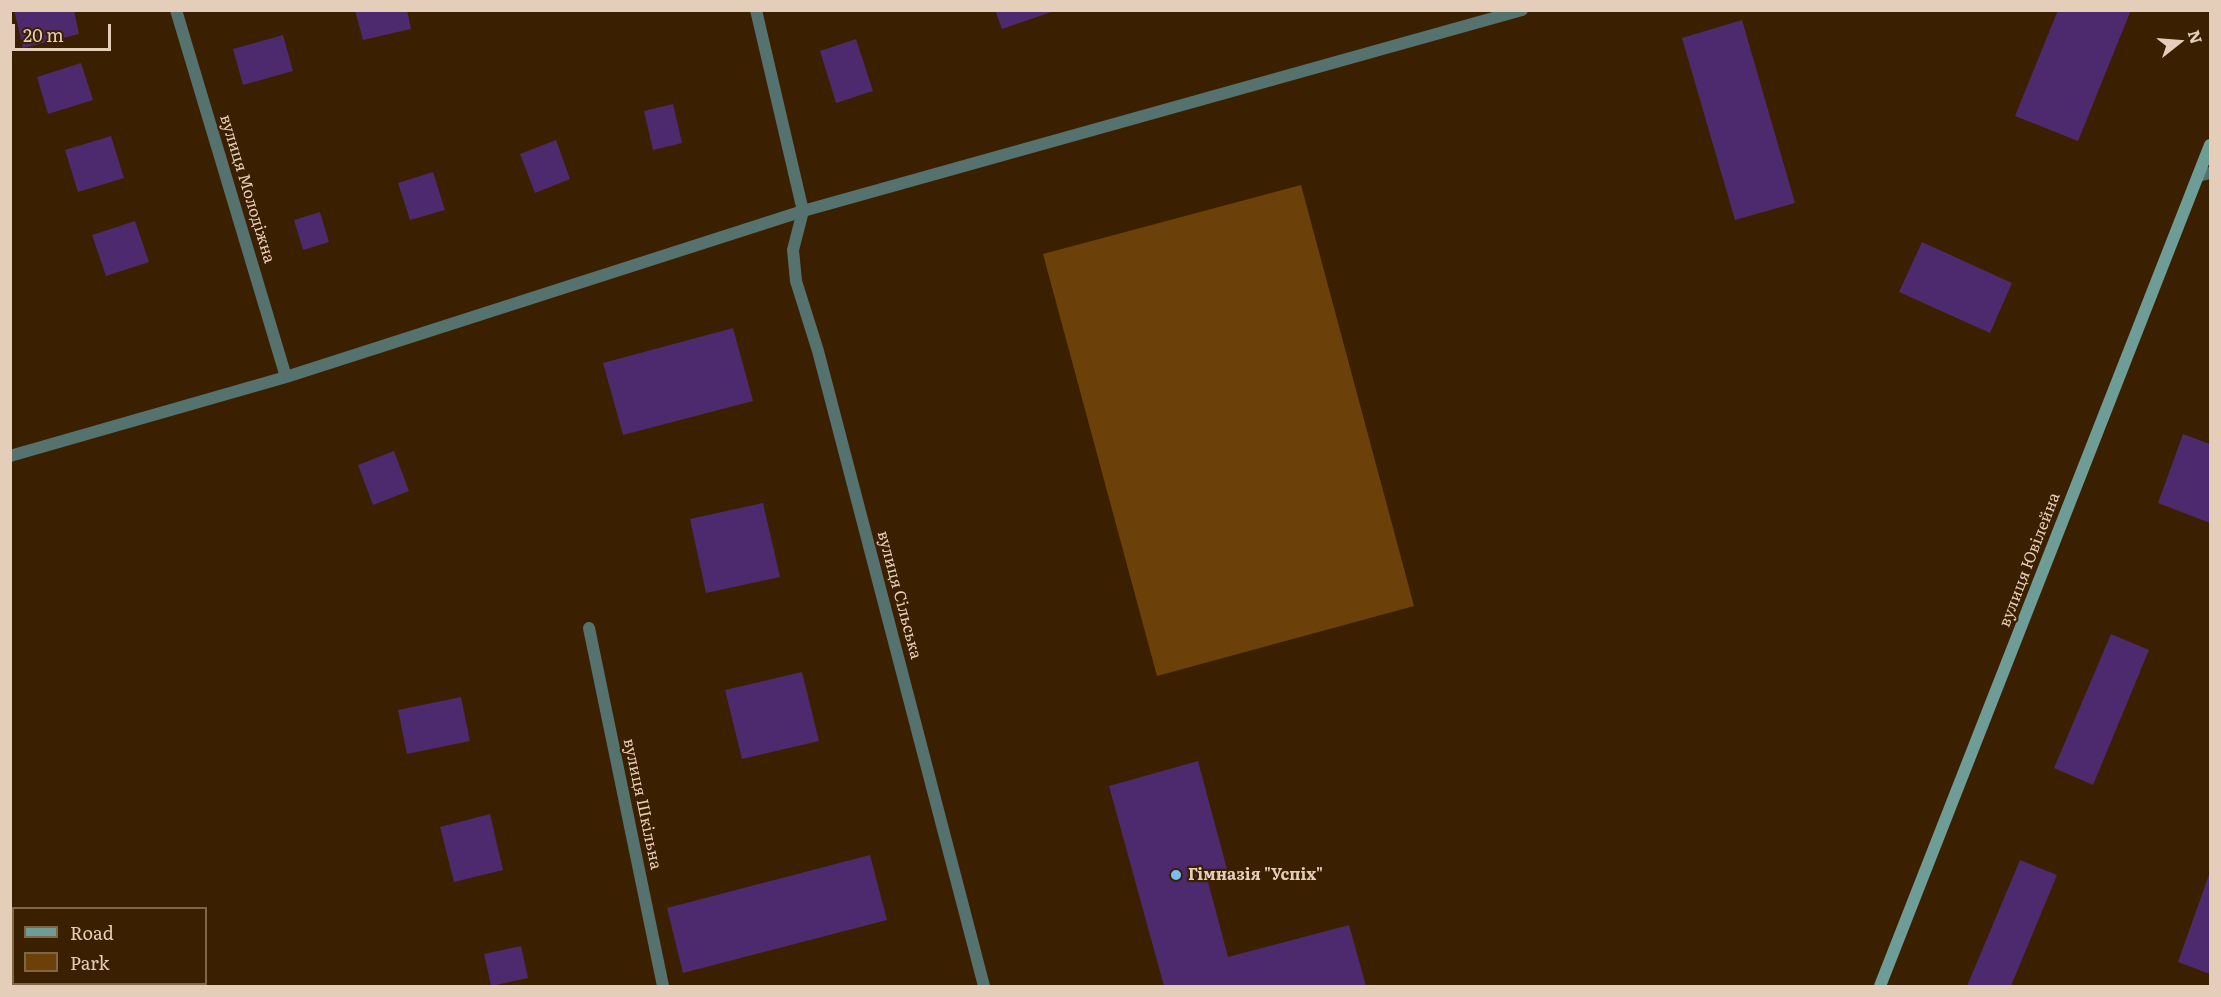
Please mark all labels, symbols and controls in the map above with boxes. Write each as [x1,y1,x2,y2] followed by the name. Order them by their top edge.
[15,12,114,50] scale bar
[2149,12,2209,72] north arrow
[23,21,64,48] text: 20 m
[2183,27,2210,47] text: N
[215,112,279,266] street label: вулиця Молодіжна
[1995,490,2065,630] street label: вулиця Ювілейна
[873,529,925,661] street label: вулиця Сільська
[619,737,665,871] street label: вулиця Шкільна
[1188,865,1323,885] place label: Гімназія "Успіх"
[1169,868,1183,882] marker: Гімназія "Успіх"
[12,907,207,985] legend
[70,919,114,946] text: Road
[70,949,109,976] text: Park

